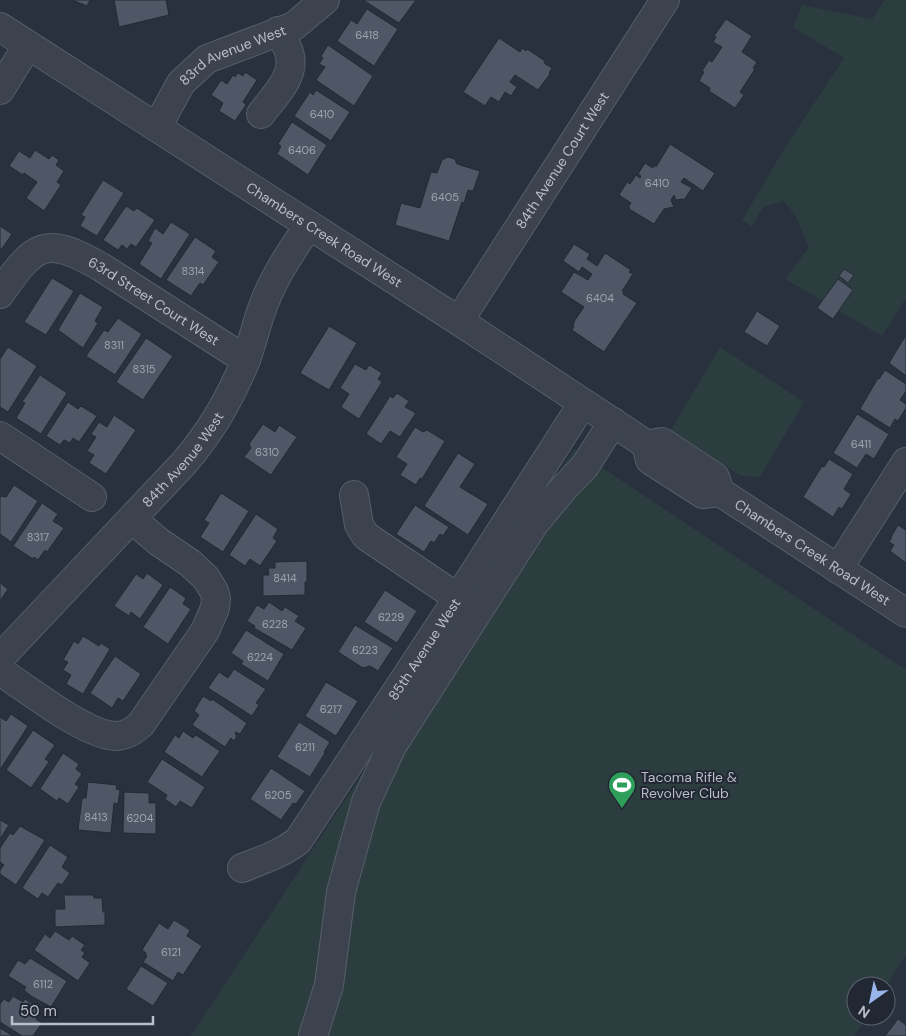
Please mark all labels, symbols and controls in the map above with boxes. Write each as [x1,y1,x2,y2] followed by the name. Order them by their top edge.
[175,21,289,89] street label: 83rd Avenue West
[355,28,379,42] house number: 6418
[512,88,613,232] street label: 84th Avenue Court West
[310,107,334,121] house number: 6410
[288,143,316,157] house number: 6406
[645,176,669,190] house number: 6410
[243,178,406,291] street label: Chambers Creek Road West
[431,190,459,204] house number: 6405
[85,253,223,349] street label: 63rd Street Court West
[181,264,205,278] house number: 8314
[586,291,614,305] house number: 6404
[104,338,124,352] house number: 8311
[132,362,156,376] house number: 8315
[138,409,227,511] street label: 84th Avenue West
[851,437,871,451] house number: 6411
[255,445,279,459] house number: 6310
[731,495,894,609] street label: Chambers Creek Road West
[27,530,49,544] house number: 8317
[273,571,297,585] house number: 8414
[384,595,464,704] street label: 85th Avenue West
[378,610,404,624] house number: 6229
[262,617,288,631] house number: 6228
[352,643,378,657] house number: 6223
[247,650,273,664] house number: 6224
[320,702,342,716] house number: 6217
[295,740,315,754] house number: 6211
[641,768,737,802] place label: Tacoma Rifle & Revolver Club
[607,770,637,809] sports icon: Tacoma Rifle & Revolver Club
[264,788,292,802] house number: 6205
[84,810,108,824] house number: 8413
[126,811,154,825] house number: 6204
[161,945,181,959] house number: 6121
[846,976,896,1026] north arrow
[33,977,53,991] house number: 6112
[12,994,154,1026] scale bar
[20,1001,57,1021] text: 50 m
[855,1002,873,1022] text: N

